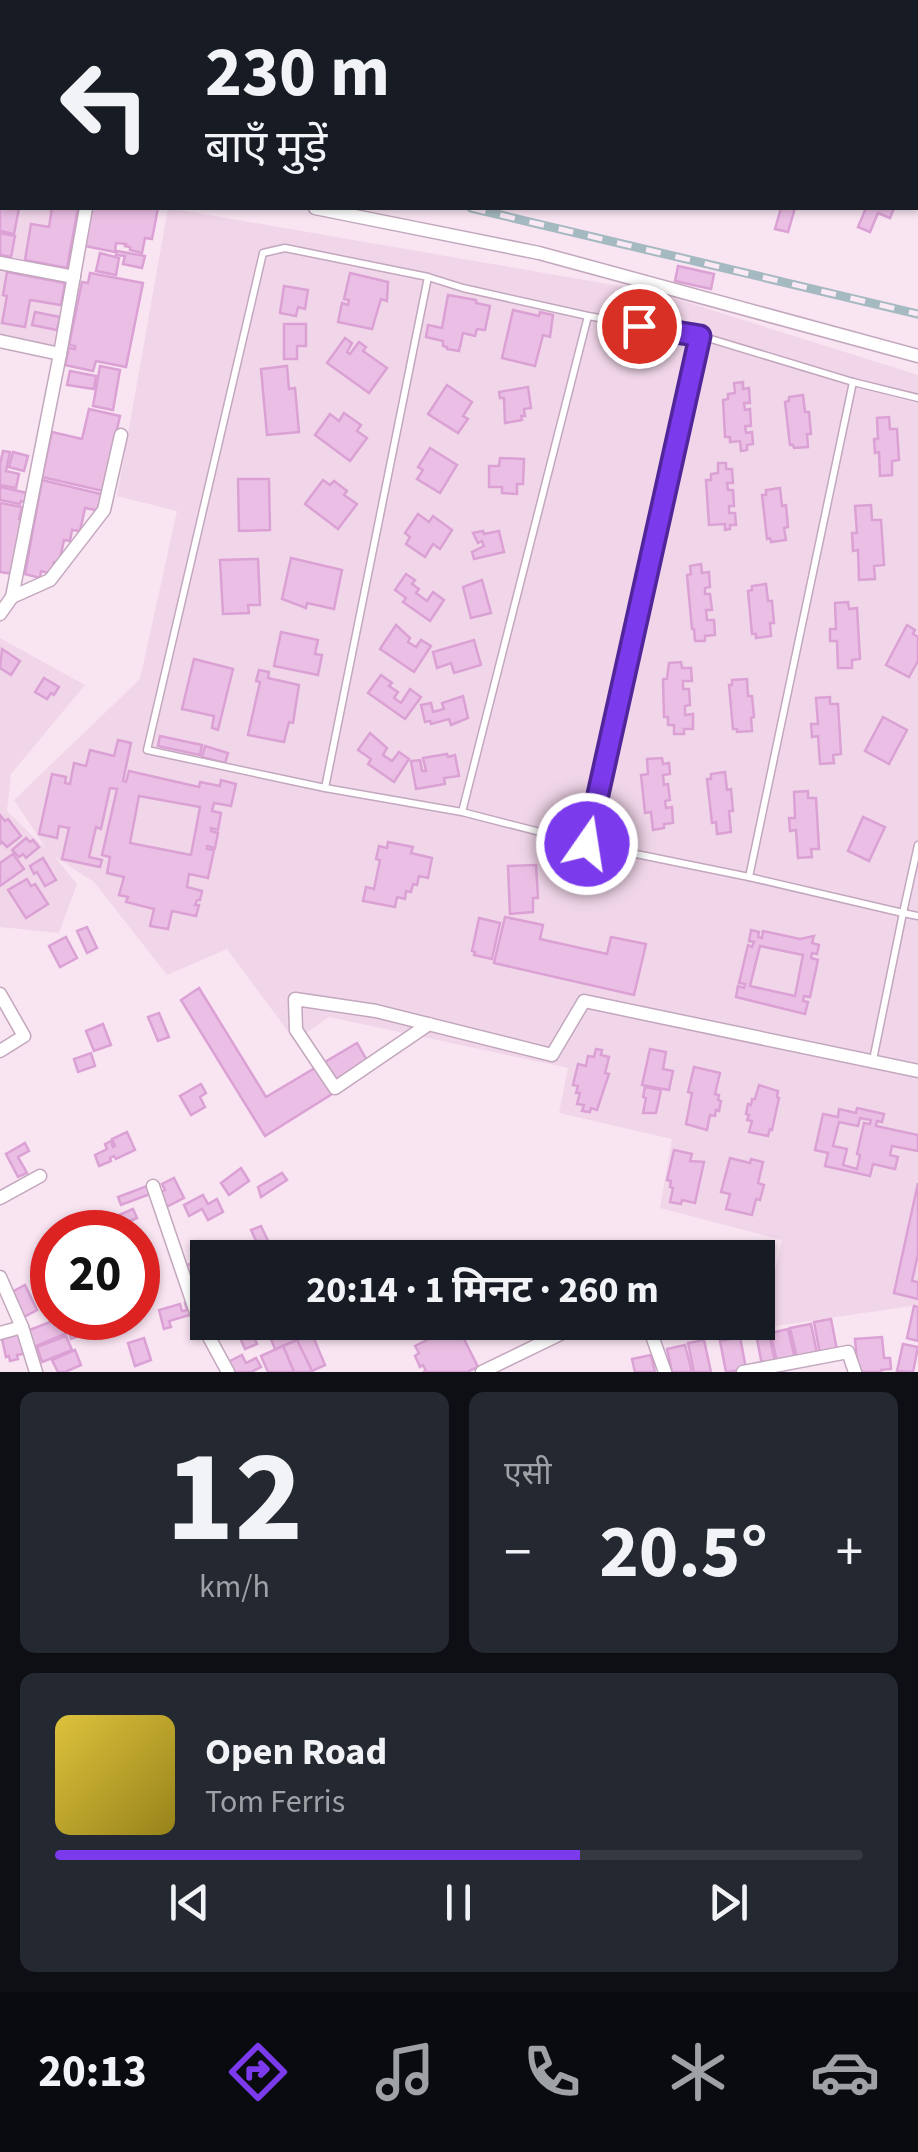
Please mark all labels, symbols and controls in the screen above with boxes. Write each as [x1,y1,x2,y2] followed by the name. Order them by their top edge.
[205,23,390,123] text: 230 m
[40,40,170,170] icon: left
[205,116,327,180] text: बाएँ मुड़ें
[597,284,682,369] pin
[612,299,667,354] icon: arrive
[535,792,639,896] position arrow
[30,1210,160,1340] speed limit sign: 20
[306,1263,659,1317] text: 20:14 · 1 मिनट · 260 m
[166,1406,303,1591] text: 12
[504,1451,552,1497] text: एसी
[599,1499,768,1606] text: 20.5°
[504,1514,531,1592] text: −
[836,1514,863,1592] text: +
[199,1564,270,1610] text: km/h
[205,1725,387,1779] text: Open Road
[205,1779,345,1825] text: Tom Ferris
[162,1875,217,1930] icon: previous
[431,1875,486,1930] icon: pause
[701,1875,756,1930] icon: next
[223,2037,293,2107] icon: directions
[370,2037,440,2107] icon: music
[517,2037,587,2107] icon: phone
[663,2037,733,2107] icon: climate
[810,2037,880,2107] icon: car
[38,2040,147,2104] text: 20:13

